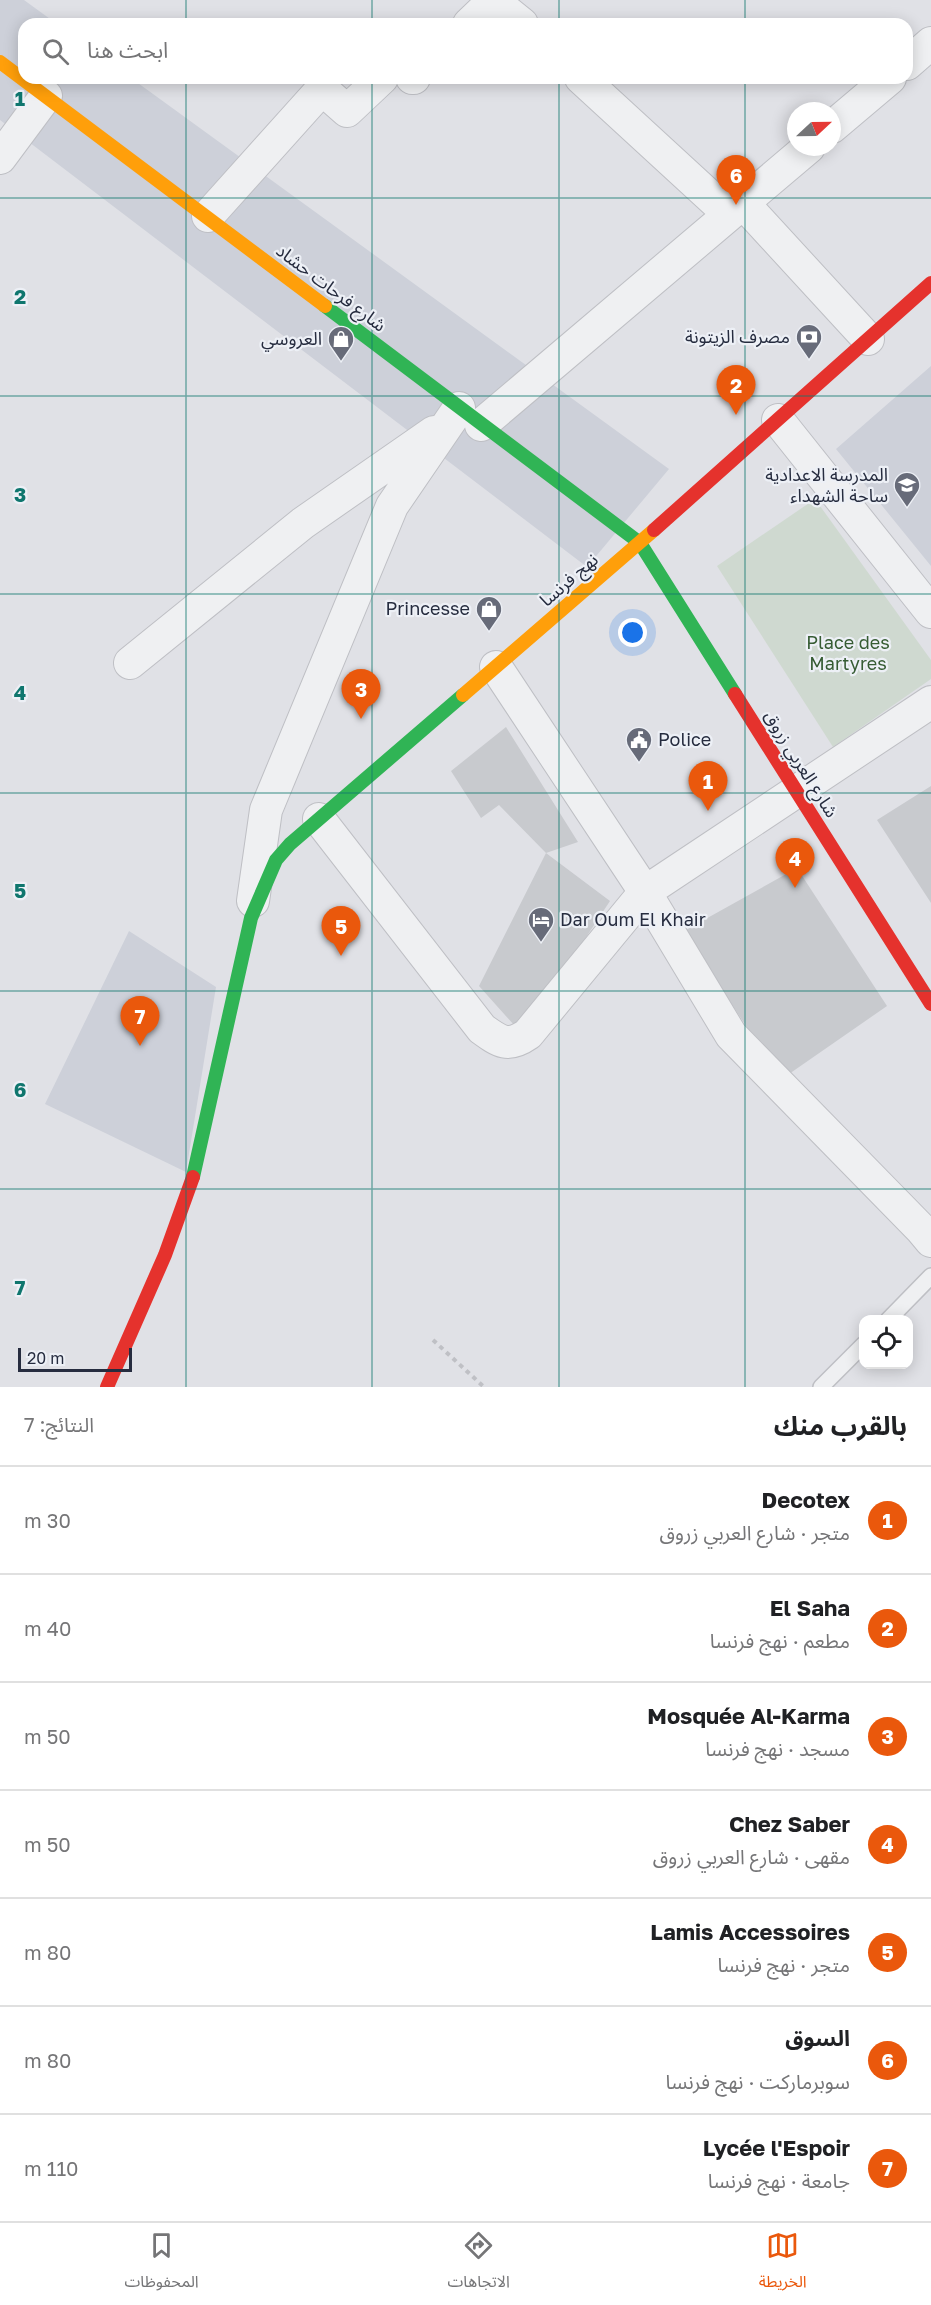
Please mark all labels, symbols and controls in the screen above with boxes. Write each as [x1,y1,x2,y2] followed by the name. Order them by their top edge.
[18,18,913,84] search box
[39,35,72,68] icon: search
[87,36,168,63] text: ابحث هنا
[15,86,25,110] text: 1
[787,102,841,156] north arrow
[716,156,756,205] pin: 6
[270,239,391,339] street label: شارع فرحات حشاد
[14,284,26,308] text: 2
[794,322,824,360] bank icon: مصرف الزيتونة
[326,324,356,362] shop icon: العروسي
[685,325,790,348] place label: مصرف الزيتونة
[261,327,322,352] place label: العروسي
[716,366,756,415] pin: 2
[765,463,888,506] place label: المدرسة الاعدادية ساحة الشهداء
[892,470,922,508] school or university icon: المدرسة الاعدادية ساحة الشهداء
[14,482,26,506] text: 3
[535,548,604,613] street label: نهج فرنسا
[474,594,504,632] shop icon: Princesse
[386,597,470,619] place label: Princesse
[618,618,647,647] your location
[806,631,890,674] park label: Place des Martyres
[342,670,380,719] pin: 3
[14,680,26,704] text: 4
[757,706,844,823] street label: شارع العربي زروق
[624,725,654,763] public building icon: Police
[658,728,711,750] place label: Police
[688,762,728,811] pin: 1
[776,838,814,888] pin: 4
[14,878,26,902] text: 5
[526,905,556,943] hotel icon: Dar Oum El Khair
[322,906,360,956] pin: 5
[560,908,706,930] place label: Dar Oum El Khair
[120,996,160,1046] pin: 7
[14,1077,26,1101] text: 6
[15,1275,26,1299] text: 7
[859,1315,913,1369] map controls
[859,1315,913,1369] button: locate
[18,1345,132,1372] scale bar
[27,1348,64,1368] text: 20 m
[774,1410,907,1441] text: بالقرب منك
[24,1412,94,1436] text: النتائج: 7
[761,1486,850,1513] text: Decotex
[24,1508,71,1532] text: 30 m
[882,1508,893,1532] text: 1
[660,1520,850,1544] text: متجر · شارع العربي زروق
[770,1594,850,1621] text: El Saha
[24,1616,71,1640] text: 40 m
[881,1616,894,1640] text: 2
[710,1628,850,1652] text: مطعم · نهج فرنسا
[647,1702,850,1729] text: Mosquée Al-Karma
[24,1724,71,1748] text: 50 m
[881,1724,894,1748] text: 3
[705,1736,850,1760] text: مسجد · نهج فرنسا
[729,1810,850,1837] text: Chez Saber
[24,1832,71,1856] text: 50 m
[881,1832,894,1856] text: 4
[653,1844,850,1868] text: مقهى · شارع العربي زروق
[650,1918,850,1945] text: Lamis Accessoires
[24,1940,71,1964] text: 80 m
[881,1940,894,1964] text: 5
[717,1952,850,1976] text: متجر · نهج فرنسا
[785,2024,850,2051] text: السوق
[24,2048,71,2072] text: 80 m
[881,2048,894,2072] text: 6
[665,2069,850,2093] text: سوبرماركت · نهج فرنسا
[703,2134,850,2161] text: Lycée l'Espoir
[24,2156,79,2180] text: 110 m
[882,2156,893,2180] text: 7
[708,2168,850,2192] text: جامعة · نهج فرنسا
[124,2229,199,2299] tab: المحفوظات
[447,2229,510,2299] tab: الاتجاهات
[759,2229,807,2299] tab: الخريطة

